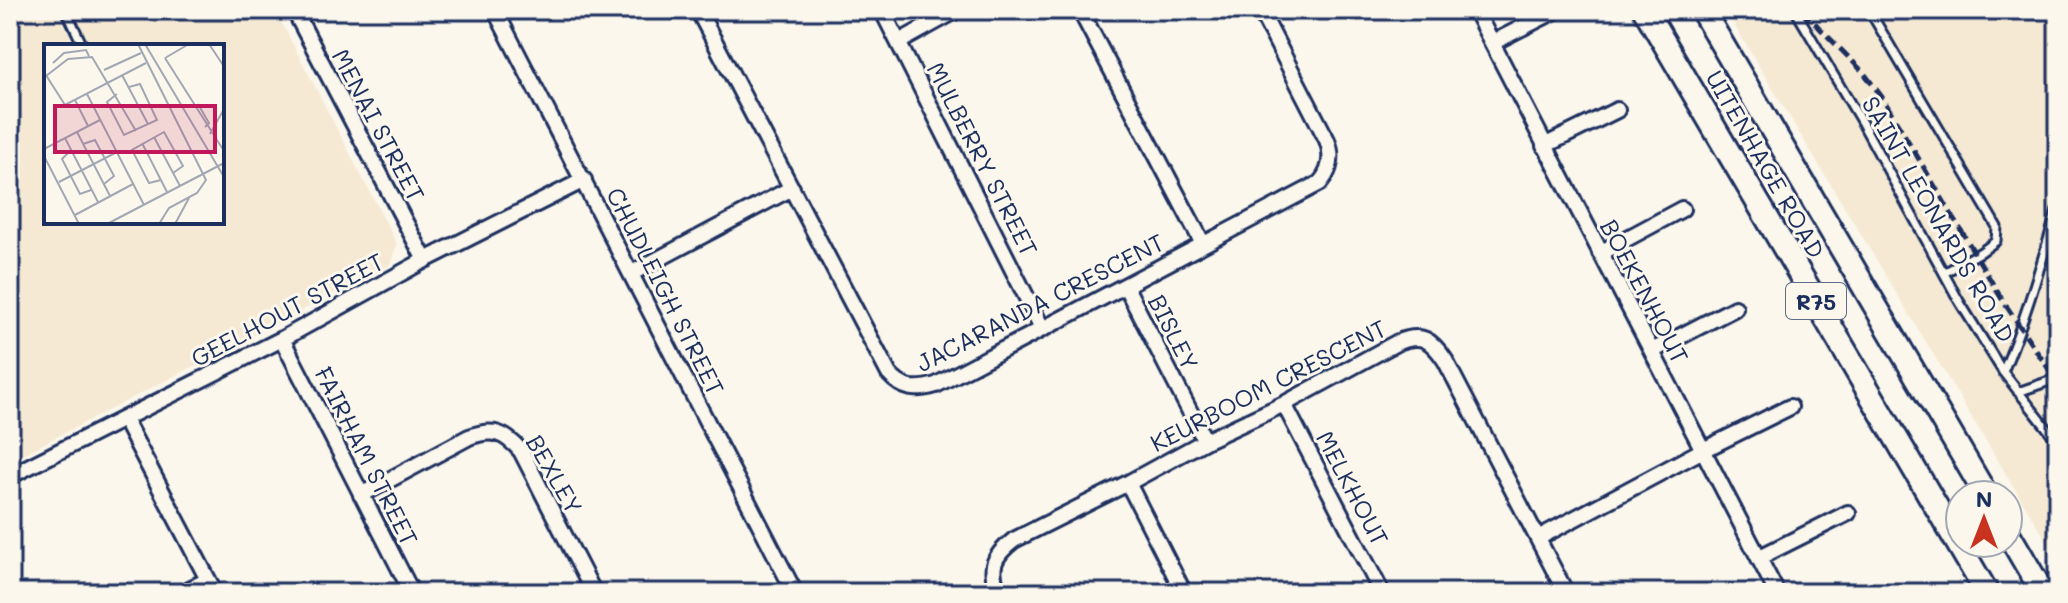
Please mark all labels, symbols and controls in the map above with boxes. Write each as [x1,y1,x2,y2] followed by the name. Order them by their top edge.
[326,43,432,207] street label: MENAI STREET
[44,44,224,224] inset map
[921,57,1045,261] street label: MULBERRY STREET
[1700,65,1832,263] street label: UITENHAGE ROAD
[1856,90,2022,348] street label: SAINT LEONARDS ROAD
[600,182,732,400] street label: CHUDLEIGH STREET
[1594,213,1696,369] street label: BOEKENHOUT
[911,226,1169,378] street label: JACARANDA CRESCENT
[185,245,389,373] street label: GEELHOUT STREET
[1786,283,1846,319] road number: R75
[1142,289,1206,375] street label: BISLEY
[1145,312,1391,458] street label: KEURBOOM CRESCENT
[308,361,426,551] street label: FAIRHAM STREET
[1310,425,1396,551] street label: MELKHOUT
[520,429,590,519] street label: BEXLEY
[1944,479,2024,559] north arrow
[1976,484,1992,513] text: N

